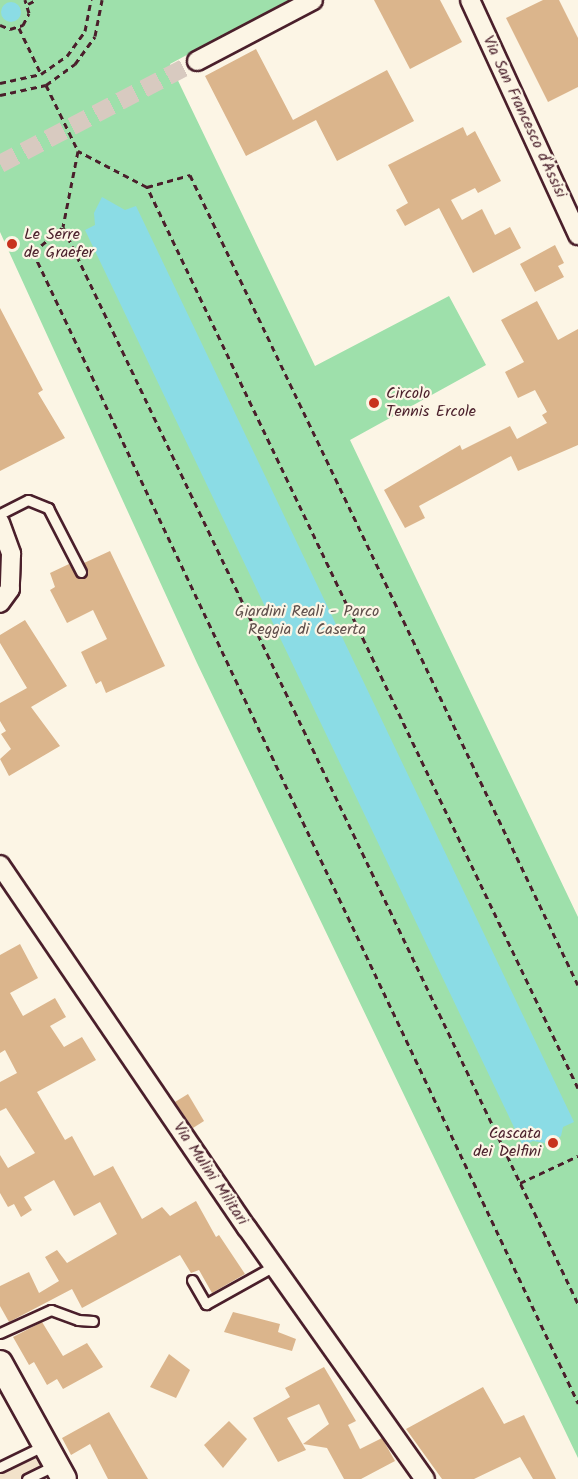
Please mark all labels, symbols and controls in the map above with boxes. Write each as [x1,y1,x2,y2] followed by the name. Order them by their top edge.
[478,33,570,201] street label: Via San Francesco d'Assisi
[24,225,94,263] place label: Le Serre de Graefer
[5,237,19,251] marker: Le Serre de Graefer
[386,384,476,422] place label: Circolo Tennis Ercole
[367,396,381,410] marker: Circolo Tennis Ercole
[235,602,379,640] park label: Giardini Reali - Parco Reggia di Caserta
[168,1119,252,1229] street label: Via Mulini Militari
[473,1124,541,1162] place label: Cascata dei Delfini
[546,1136,560,1150] marker: Cascata dei Delfini

